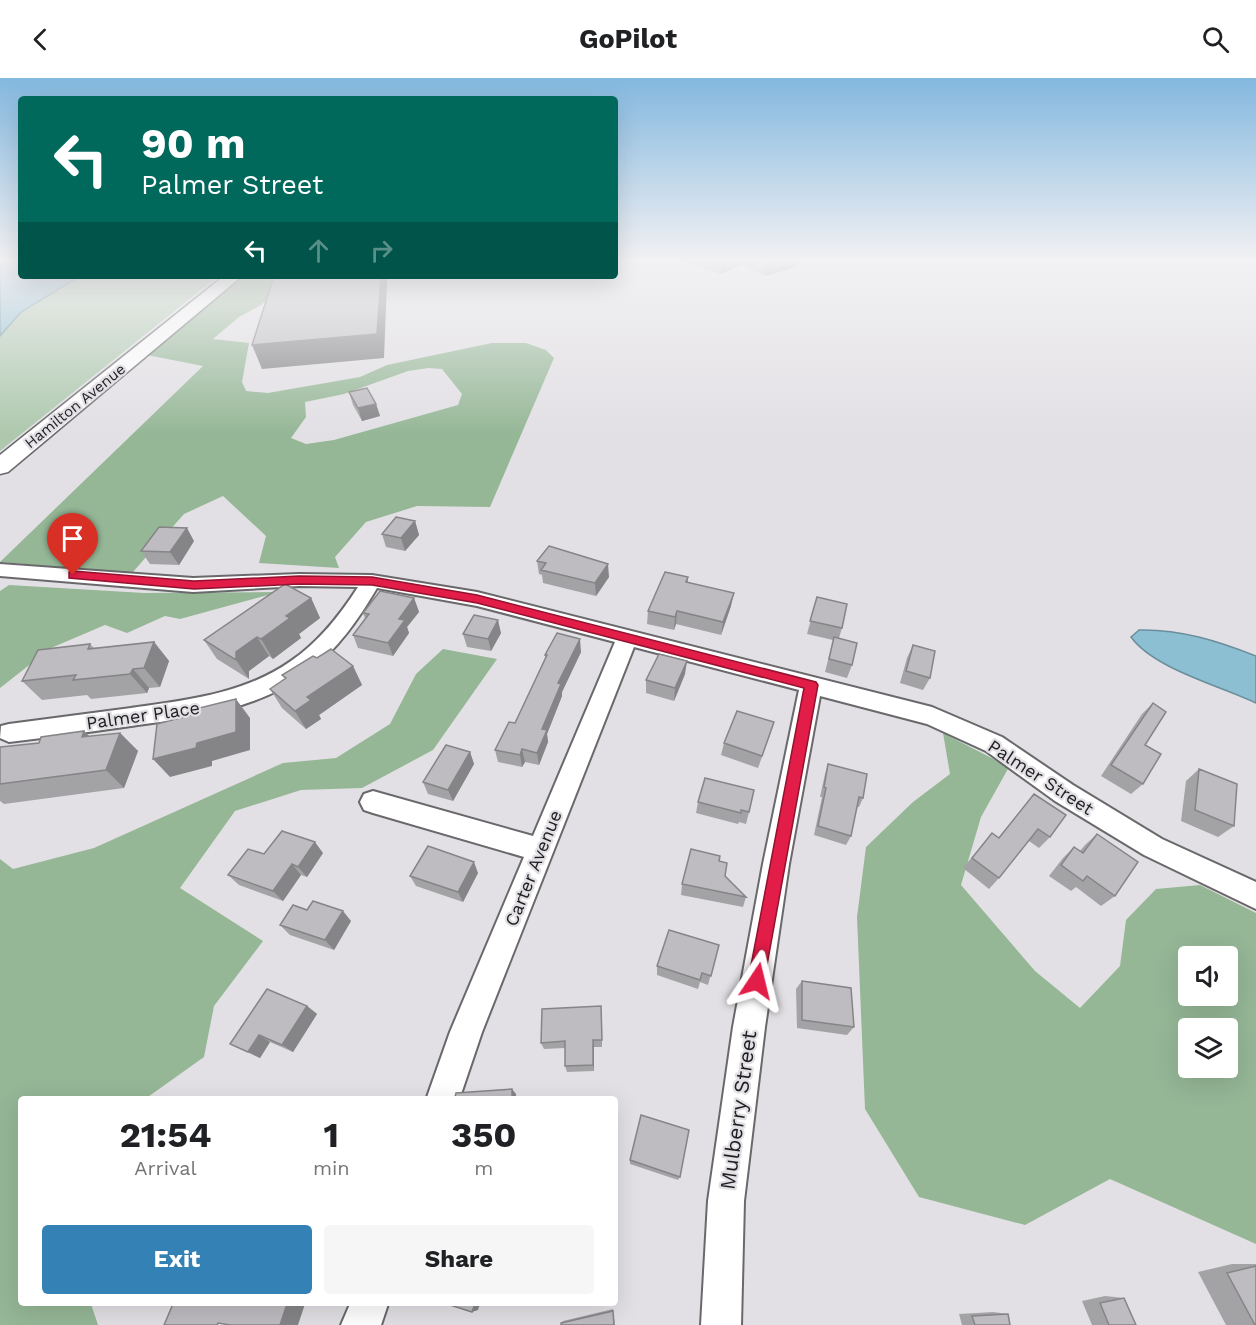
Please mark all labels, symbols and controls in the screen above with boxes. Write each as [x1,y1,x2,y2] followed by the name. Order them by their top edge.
[24,23,57,56] icon: back
[579,23,677,55] text: GoPilot
[1199,23,1232,56] icon: search
[141,119,245,168] text: 90 m
[42,120,120,198] icon: left
[141,169,323,201] text: Palmer Street
[239,234,272,267] icon: left
[302,234,335,267] icon: ahead
[365,234,398,267] icon: right
[21,360,129,452] street label: Hamilton Avenue
[47,513,98,575] pin
[56,522,89,555] icon: arrive
[85,697,201,733] street label: Palmer Place
[984,735,1098,819] street label: Palmer Street
[500,807,566,929] street label: Carter Avenue
[1178,946,1238,1078] map controls
[1178,946,1238,1006] button: sound
[725,949,789,1013] position arrow
[1178,1018,1238,1078] button: layers
[714,1029,762,1191] street label: Mulberry Street
[119,1114,211,1156] text: 21:54
[323,1114,339,1156] text: 1
[451,1114,517,1156] text: 350
[134,1156,197,1180] text: Arrival
[313,1156,350,1180] text: min
[474,1156,493,1180] text: m
[42,1225,312,1294] button: Exit
[324,1225,594,1294] button: Share

